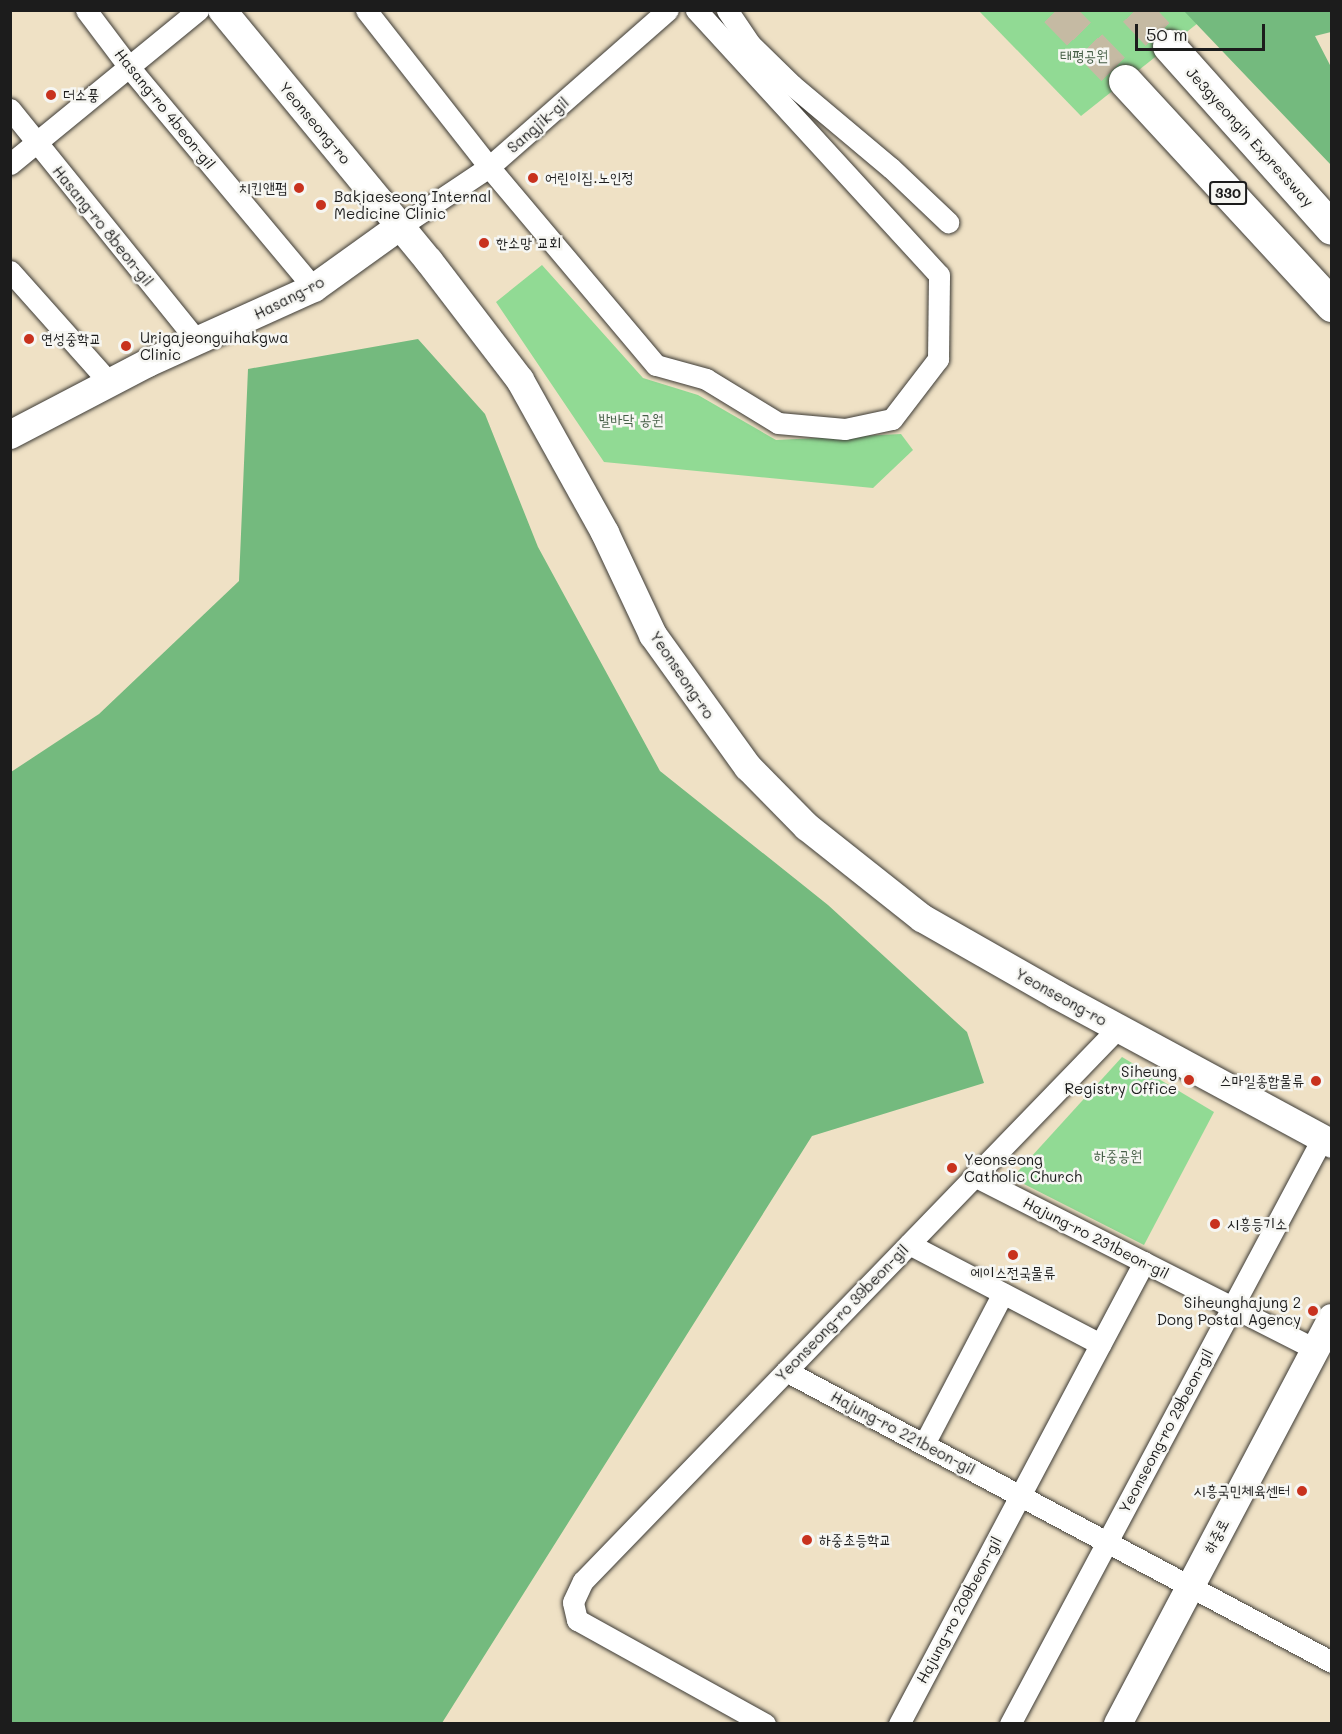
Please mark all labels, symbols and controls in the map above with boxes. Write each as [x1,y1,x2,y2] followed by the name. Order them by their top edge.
[1138,12,1268,50] scale bar
[1146,22,1188,46] text: 50 m
[111,45,219,173] street label: Hasang-ro 4beon-gil
[1060,47,1108,65] park label: 태평공원
[1183,64,1317,210] street label: Je3gyeongin Expressway
[275,78,355,168] street label: Yeonseong-ro
[63,86,99,104] place label: 더소풍
[44,88,58,102] marker: 더소풍
[503,93,573,157] street label: Sangjik-gil
[49,162,157,290] street label: Hasang-ro 8beon-gil
[545,169,634,187] place label: 어린이집.노인정
[526,171,540,185] marker: 어린이집.노인정
[239,179,287,197] place label: 치킨앤펍
[292,181,306,195] marker: 치킨앤펍
[1208,182,1248,204] road number: 330
[334,187,491,222] place label: Bakjaeseong Internal Medicine Clinic
[312,196,330,214] marker: Bakjaeseong Internal Medicine Clinic
[496,234,561,252] place label: 한소망 교회
[477,236,491,250] marker: 한소망 교회
[251,273,327,323] street label: Hasang-ro
[140,328,289,363] place label: Urigajeonguihakgwa Clinic
[41,330,101,348] place label: 연성중학교
[22,332,36,346] marker: 연성중학교
[117,337,135,355] marker: Urigajeonguihakgwa Clinic
[598,411,664,429] park label: 발바닥 공원
[646,628,718,722] street label: Yeonseong-ro
[1012,965,1110,1029] street label: Yeonseong-ro
[1065,1062,1177,1097] place label: Siheung Registry Office
[1220,1072,1304,1090] place label: 스마일종합물류
[1182,1073,1196,1087] marker: Siheung Registry Office
[1309,1074,1323,1088] marker: 스마일종합물류
[1094,1147,1142,1165] park label: 하중공원
[964,1150,1082,1185] place label: Yeonseong Catholic Church
[945,1161,959,1175] marker: Yeonseong Catholic Church
[1020,1193,1172,1283] street label: Hajung-ro 231beon-gil
[1227,1215,1287,1233] place label: 시흥등기소
[1208,1217,1222,1231] marker: 시흥등기소
[772,1241,912,1385] street label: Yeonseong-ro 39beon-gil
[1006,1248,1020,1262] marker: 에이스전국물류
[971,1264,1055,1282] place label: 에이스전국물류
[1157,1293,1301,1328] place label: Siheunghajung 2 Dong Postal Agency
[1306,1304,1320,1318] marker: Siheunghajung 2 Dong Postal Agency
[1115,1346,1217,1516] street label: Yeonseong-ro 29beon-gil
[828,1387,978,1479] street label: Hajung-ro 221beon-gil
[1193,1482,1290,1500] place label: 시흥국민체육센터
[1295,1484,1309,1498] marker: 시흥국민체육센터
[1200,1516,1232,1556] street label: 하중로
[819,1531,891,1549] place label: 하중초등학교
[800,1533,814,1547] marker: 하중초등학교
[913,1533,1005,1687] street label: Hajung-ro 209beon-gil

